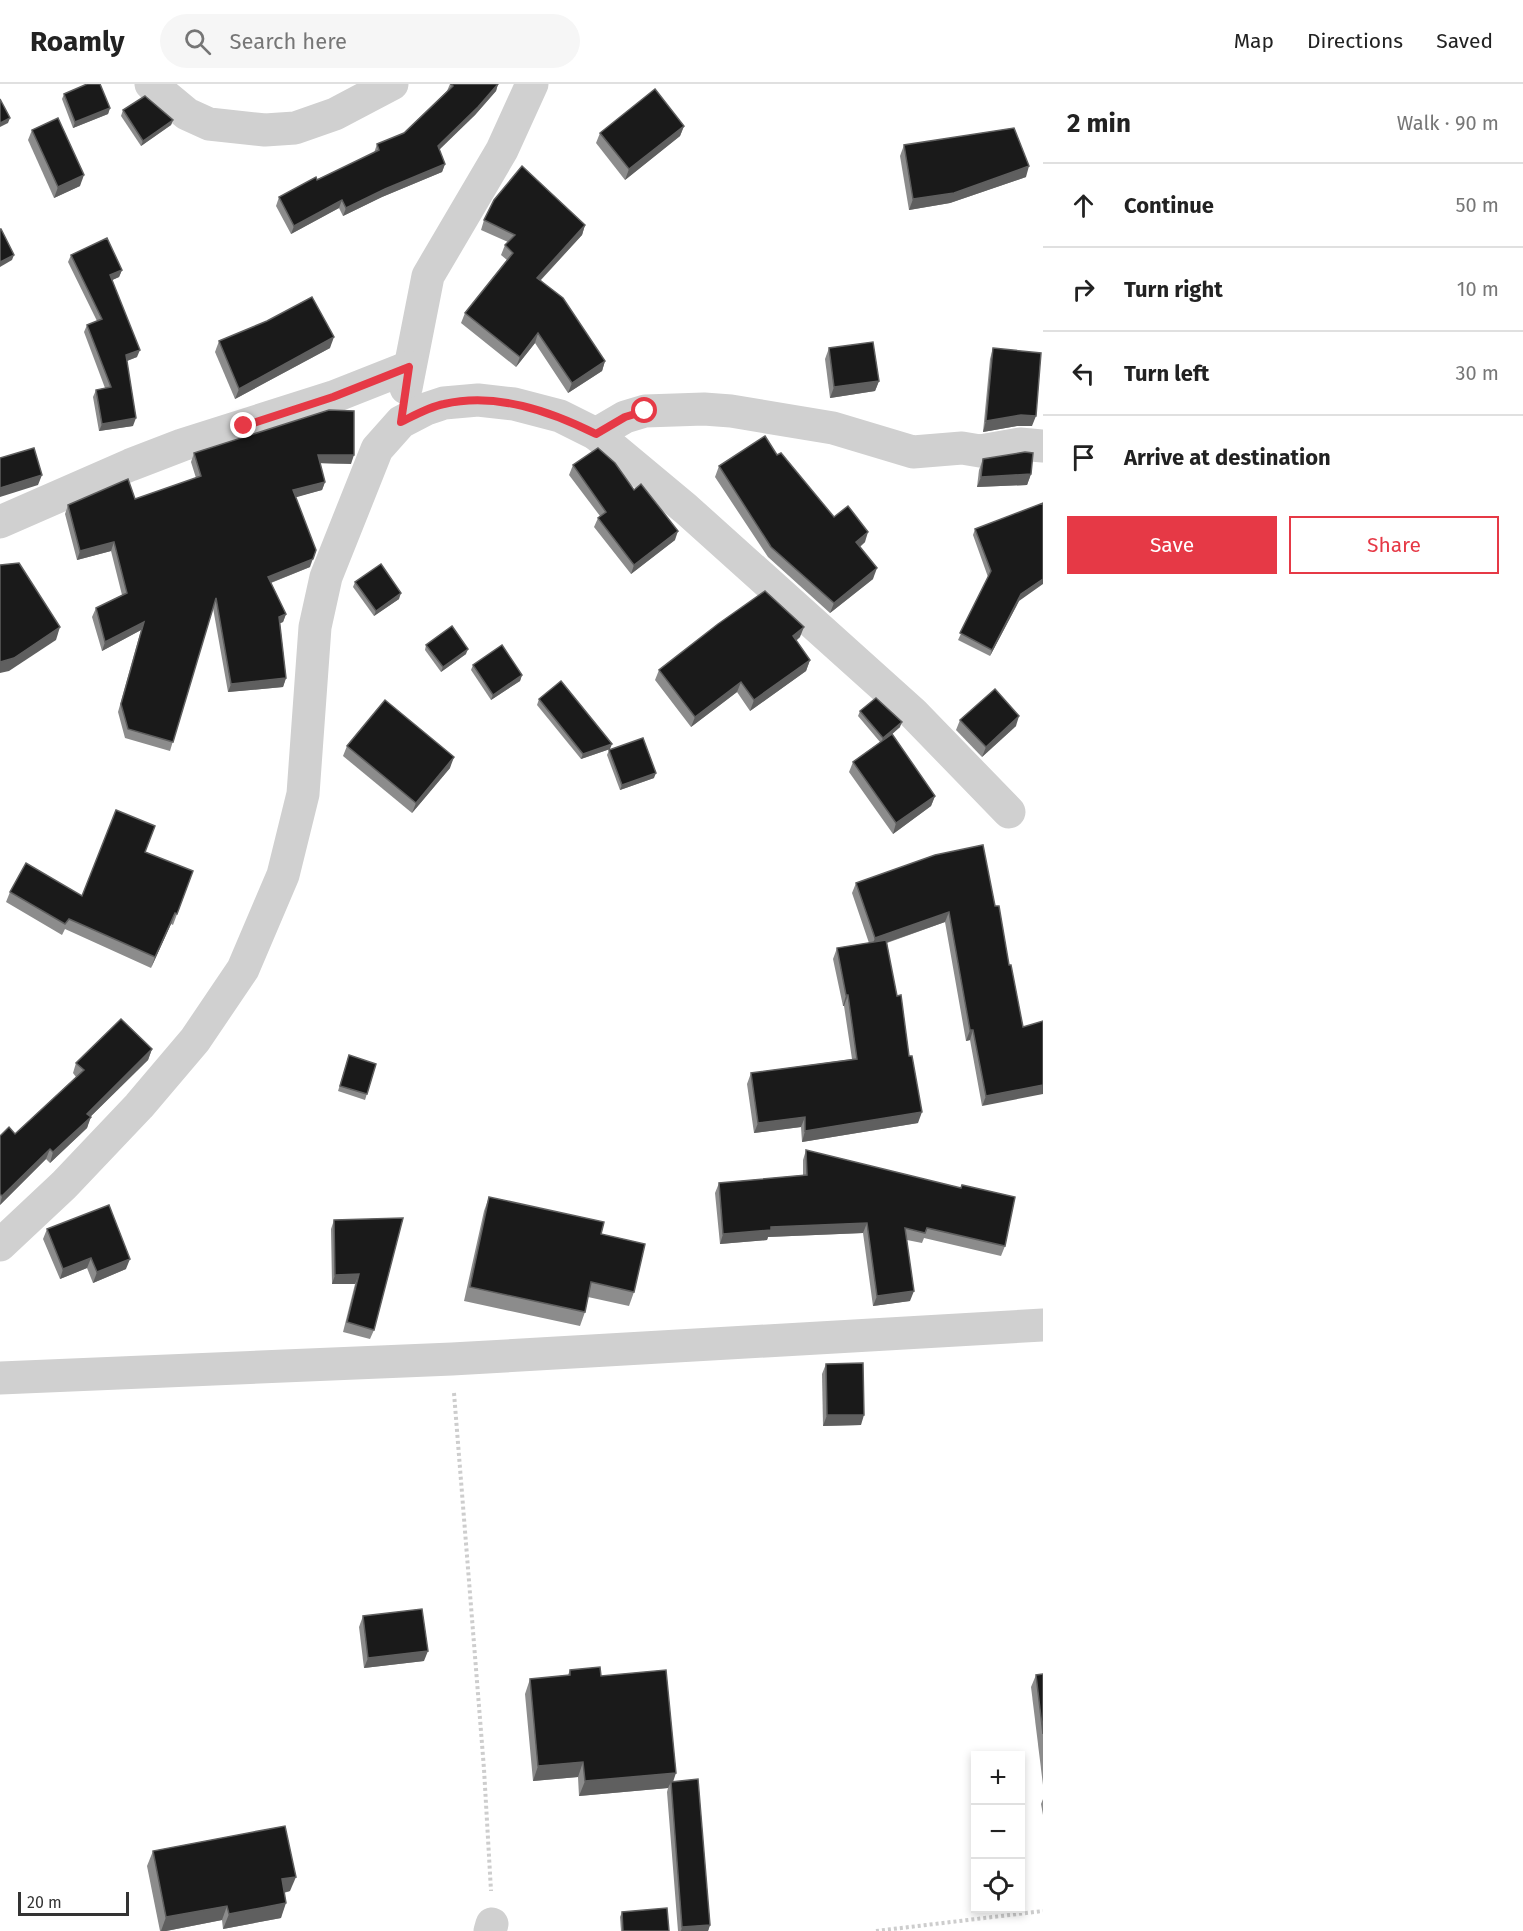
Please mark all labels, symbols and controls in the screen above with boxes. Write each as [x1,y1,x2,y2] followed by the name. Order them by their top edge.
[160,14,580,68] search box
[30,25,124,58] text: Roamly
[181,25,214,58] icon: search
[229,28,347,55] text: Search here
[1234,28,1274,54] text: Map
[1307,28,1403,54] text: Directions
[1436,28,1493,54] text: Saved
[1067,108,1131,139] text: 2 min
[1397,111,1499,135] text: Walk · 90 m
[1067,189,1100,222] icon: ahead
[1124,192,1214,219] text: Continue
[1455,193,1499,217] text: 50 m
[1067,273,1100,306] icon: right
[1124,276,1223,303] text: Turn right
[1457,277,1499,301] text: 10 m
[1067,357,1100,390] icon: left
[1124,360,1209,387] text: Turn left
[1455,361,1499,385] text: 30 m
[631,397,657,423] route start
[230,412,256,438] route end
[1067,441,1100,474] icon: arrive
[1124,444,1331,471] text: Arrive at destination
[1067,516,1277,574] button: Save
[1289,516,1499,574] button: Share
[971,1751,1025,1913] map controls
[971,1751,1025,1805] button: +
[971,1805,1025,1859] button: −
[971,1859,1025,1913] button: locate
[18,1889,129,1916] scale bar
[27,1893,62,1912] text: 20 m

